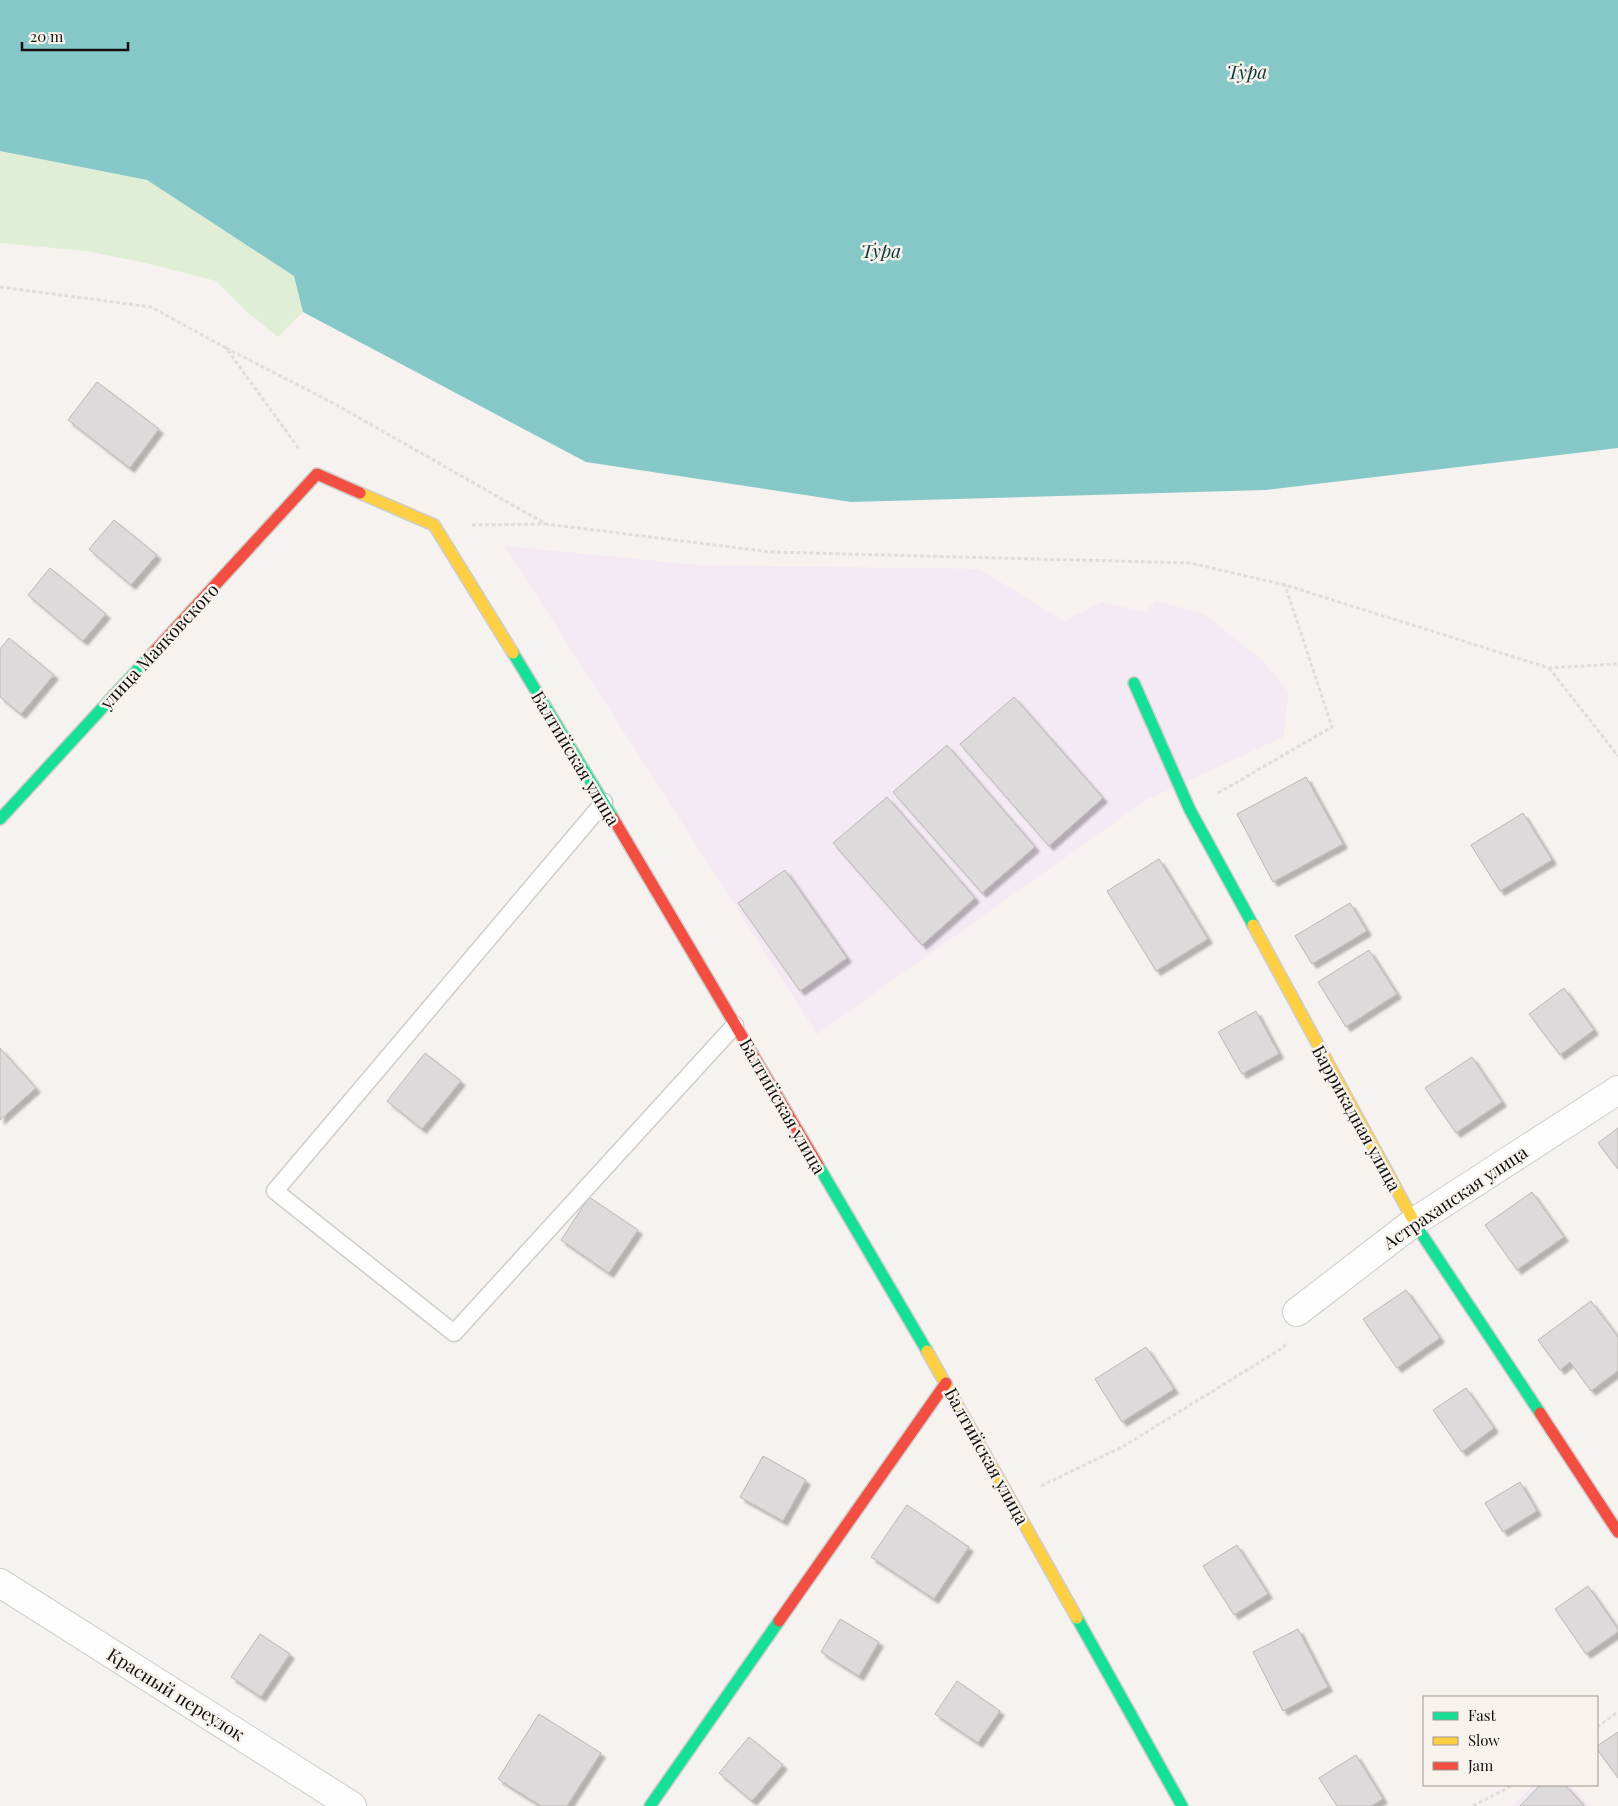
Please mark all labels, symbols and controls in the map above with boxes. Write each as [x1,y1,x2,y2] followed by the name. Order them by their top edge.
[22,20,129,52] scale bar
[30,26,64,46] text: 20 m
[1226,58,1268,84] water label: Тура
[861,237,901,263] water label: Тура
[94,578,224,715] street label: улица Маяковского
[526,686,626,830] street label: Балтийская улица
[734,1034,832,1178] street label: Балтийская улица
[1307,1041,1407,1195] street label: Баррикадная улица
[1377,1140,1532,1255] street label: Астраханская улица
[939,1383,1035,1529] street label: Балтийская улица
[103,1642,249,1746] street label: Красный переулок
[1423,1696,1598,1786] legend
[1468,1705,1497,1725] text: Fast
[1468,1730,1500,1750] text: Slow
[1467,1755,1494,1775] text: Jam

